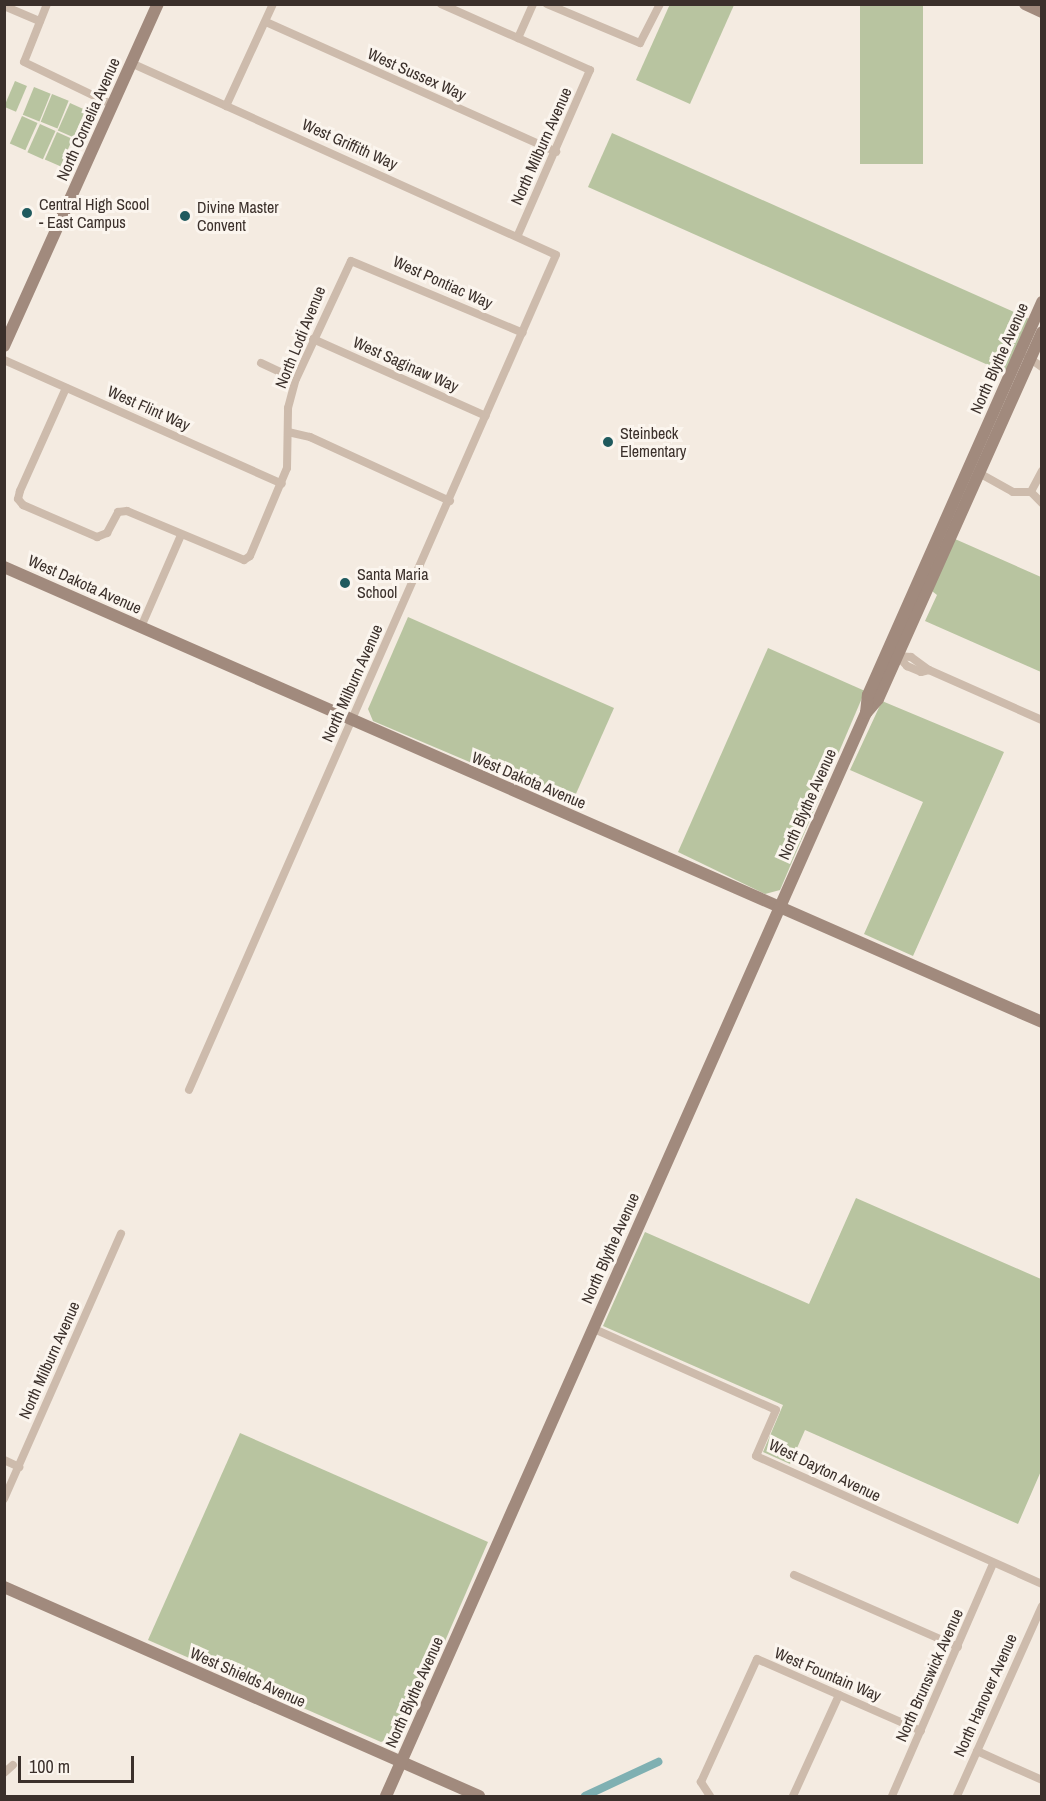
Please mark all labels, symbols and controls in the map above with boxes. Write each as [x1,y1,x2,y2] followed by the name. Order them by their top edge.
[365,44,469,104] street label: West Sussex Way
[52,54,124,184] street label: North Cornelia Avenue
[506,84,576,208] street label: North Milburn Avenue
[299,114,401,174] street label: West Griffith Way
[39,194,149,232] place label: Central High Scool - East Campus
[197,197,279,235] place label: Divine Master Convent
[20,206,34,220] marker: Central High Scool - East Campus
[178,209,192,223] marker: Divine Master Convent
[390,251,496,313] street label: West Pontiac Way
[271,283,329,391] street label: North Lodi Avenue
[966,299,1032,417] street label: North Blythe Avenue
[350,332,462,396] street label: West Saginaw Way
[105,381,193,435] street label: West Flint Way
[620,423,686,461] place label: Steinbeck Elementary
[601,435,615,449] marker: Steinbeck Elementary
[25,550,145,618] street label: West Dakota Avenue
[357,564,428,602] place label: Santa Maria School
[338,576,352,590] marker: Santa Maria School
[317,621,387,745] street label: North Milburn Avenue
[774,745,840,863] street label: North Blythe Avenue
[469,747,589,813] street label: West Dakota Avenue
[577,1189,643,1307] street label: North Blythe Avenue
[14,1298,84,1422] street label: North Milburn Avenue
[766,1434,884,1506] street label: West Dayton Avenue
[891,1605,967,1745] street label: North Brunswick Avenue
[949,1630,1021,1760] street label: North Hanover Avenue
[381,1633,447,1751] street label: North Blythe Avenue
[187,1643,309,1711] street label: West Shields Avenue
[772,1643,884,1705] street label: West Fountain Way
[21,1744,136,1782] scale bar
[29,1754,70,1779] text: 100 m

